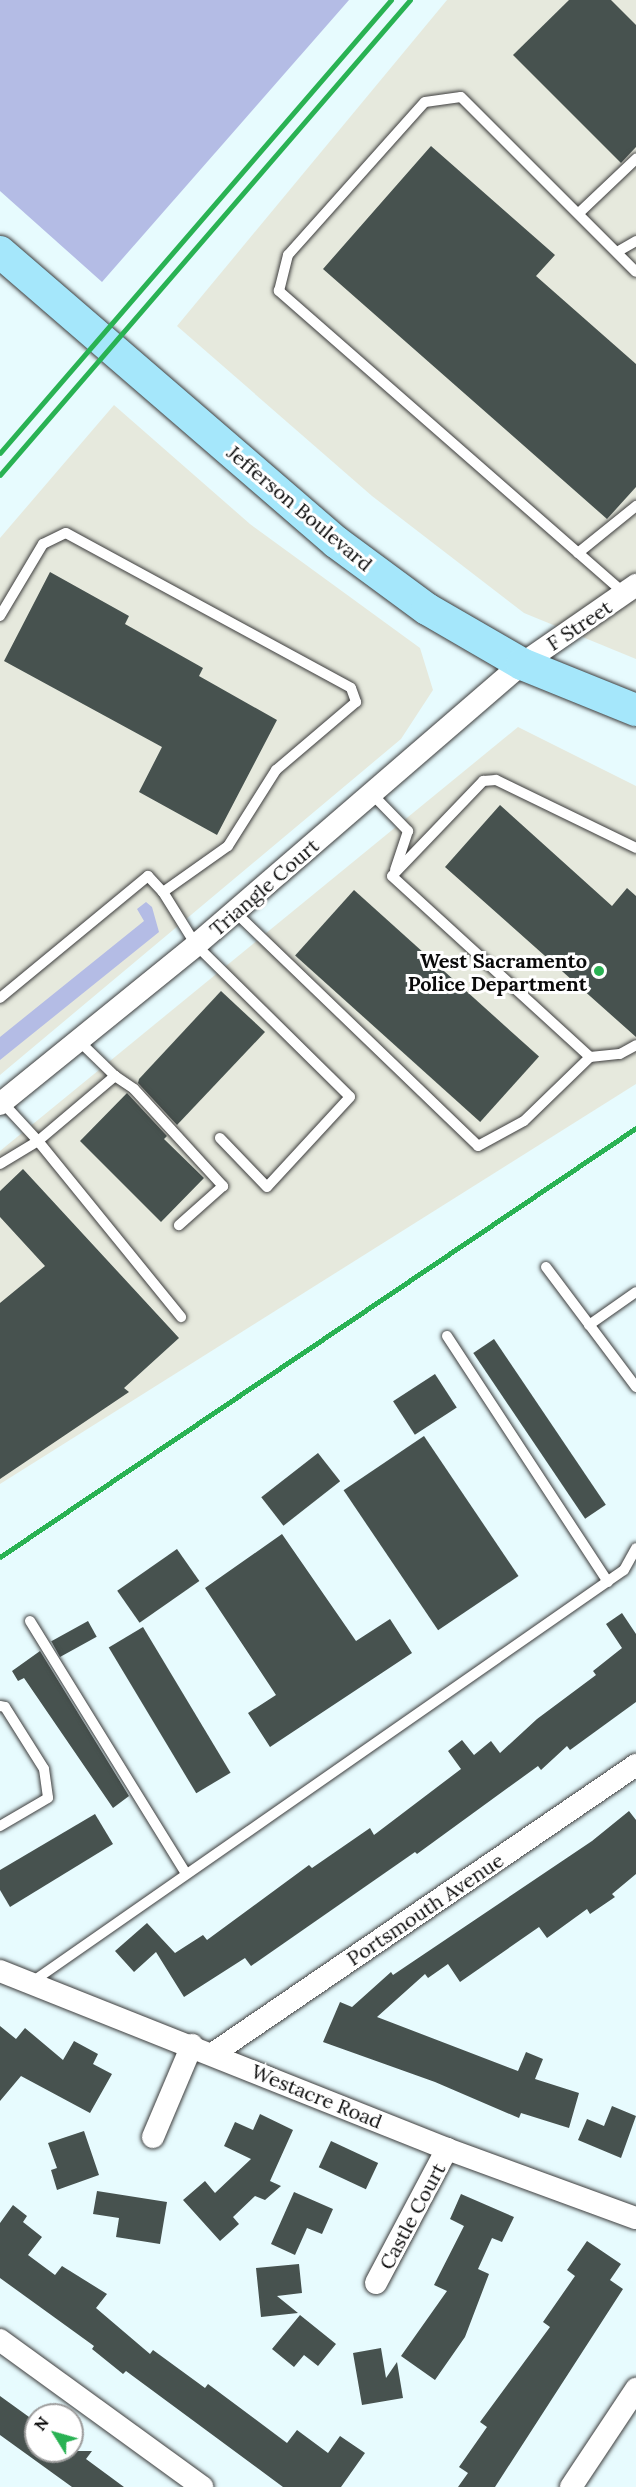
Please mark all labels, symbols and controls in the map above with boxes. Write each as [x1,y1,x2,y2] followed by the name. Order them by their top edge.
[222,440,378,576] street label: Jefferson Boulevard
[542,595,616,655] street label: F Street
[205,833,323,941] street label: Triangle Court
[408,948,587,995] place label: West Sacramento Police Department
[592,964,606,978] marker: West Sacramento Police Department
[342,1848,508,1970] street label: Portsmouth Avenue
[248,2059,386,2133] street label: Westacre Road
[374,2159,450,2273] street label: Castle Court
[24,2403,84,2463] north arrow
[30,2412,53,2434] text: N

